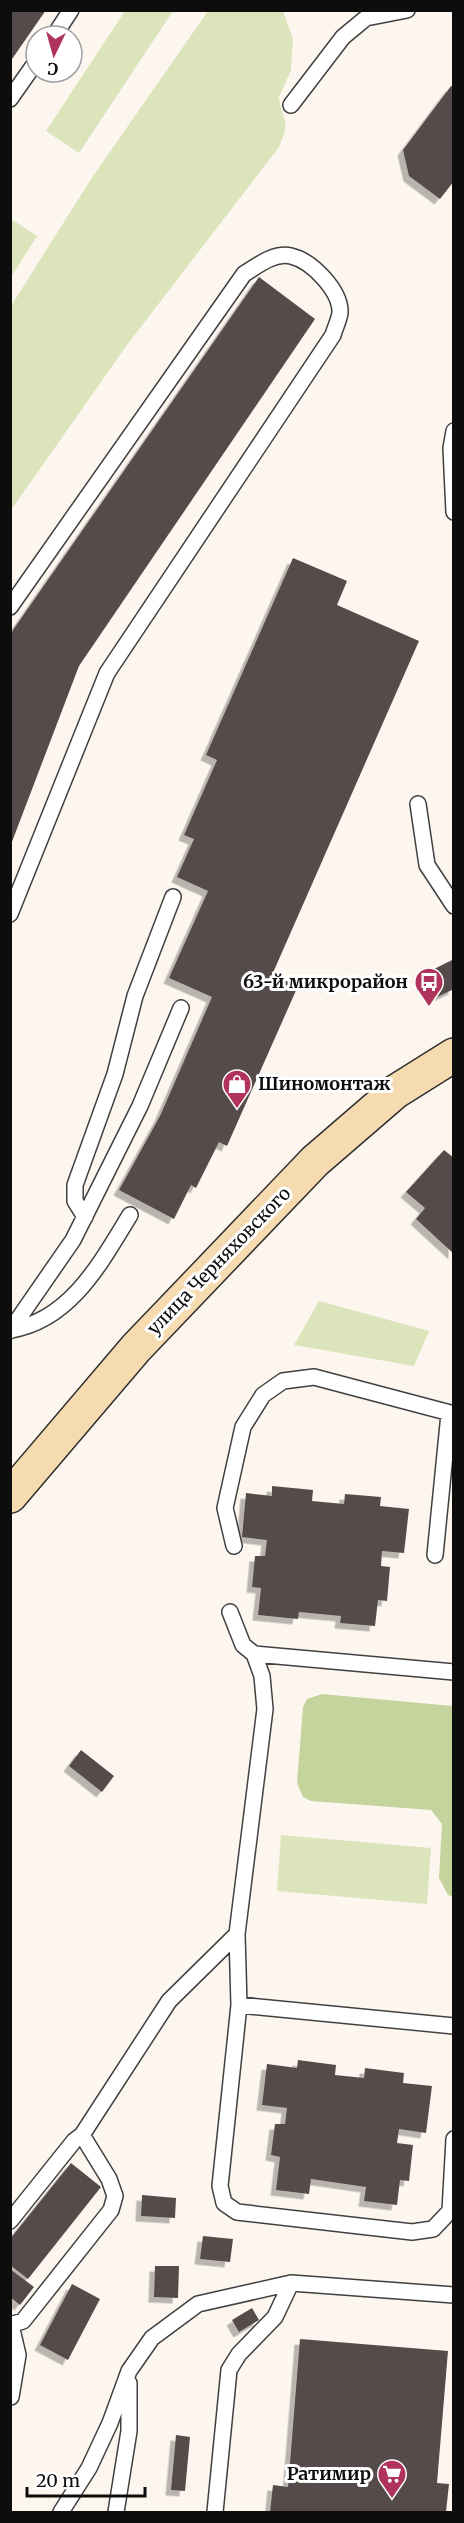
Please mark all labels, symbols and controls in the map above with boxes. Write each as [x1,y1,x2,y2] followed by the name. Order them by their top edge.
[24,24,84,84] north arrow
[47,59,59,79] text: С
[413,966,445,1008] bus stop icon: 63-й микрорайон
[243,970,408,993] place label: 63-й микрорайон
[221,1068,253,1110] shop icon: Шиномонтаж
[258,1072,390,1095] place label: Шиномонтаж
[142,1182,295,1339] street label: улица Черняховского
[376,2458,408,2500] supermarket icon: Ратимир
[27,2460,146,2498] scale bar
[287,2462,371,2485] place label: Ратимир
[36,2469,80,2492] text: 20 m

